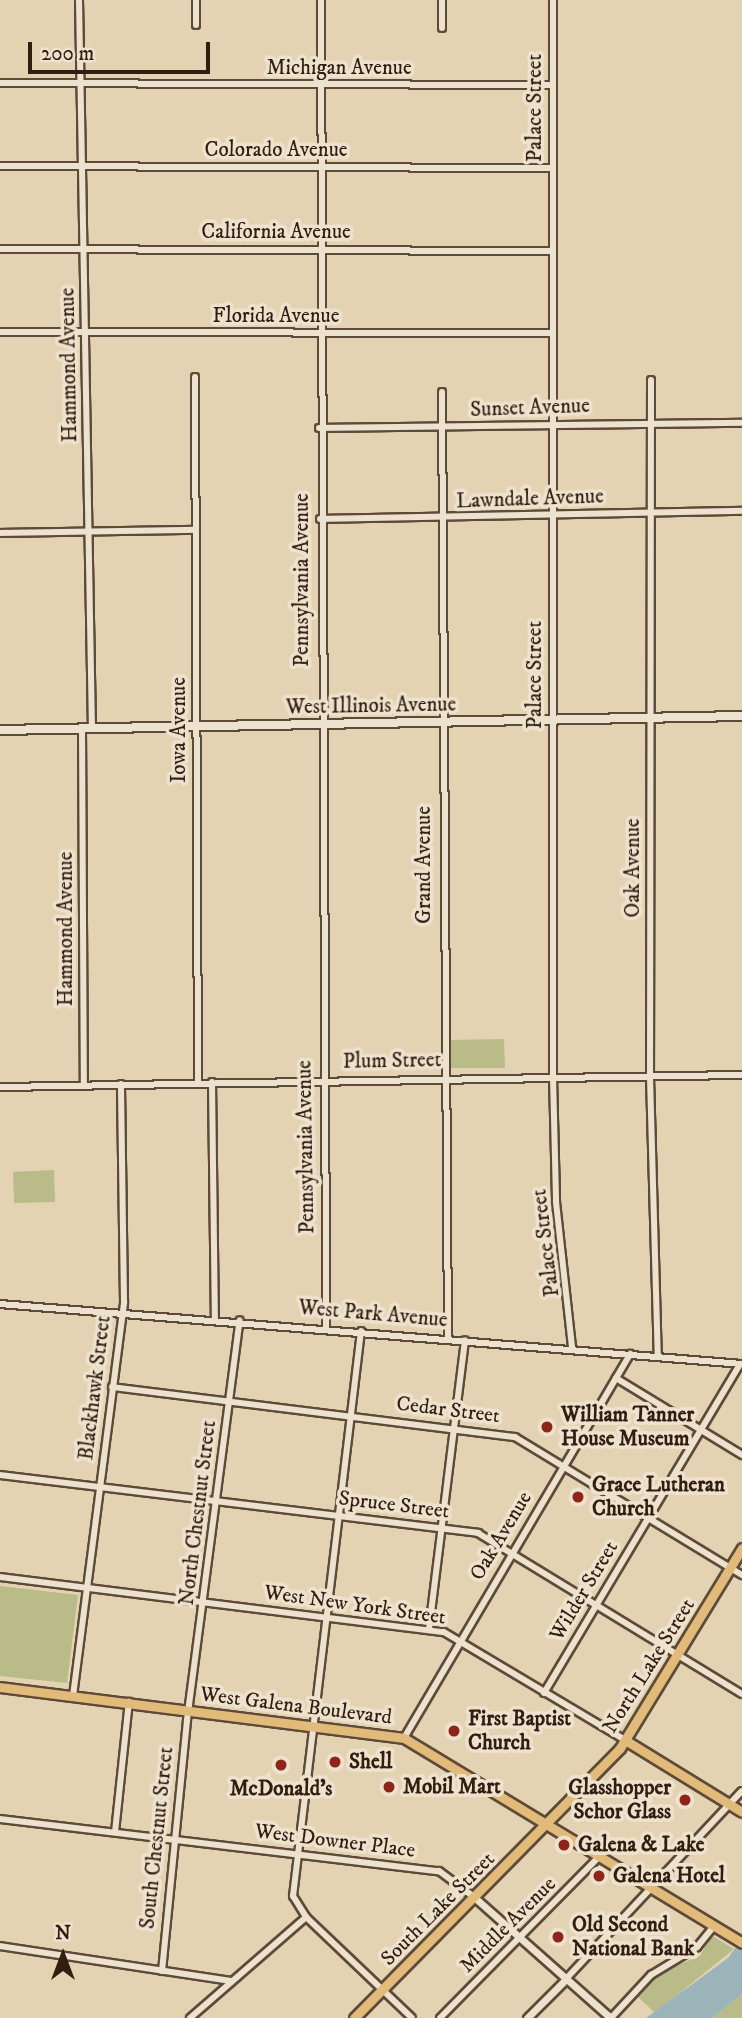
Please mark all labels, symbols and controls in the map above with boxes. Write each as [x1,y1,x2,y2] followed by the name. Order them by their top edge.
[32,28,214,72] scale bar
[41,41,94,67] text: 200 m
[522,54,548,162] street label: Palace Street
[266,55,412,81] street label: Michigan Avenue
[205,137,347,163] street label: Colorado Avenue
[201,219,351,245] street label: California Avenue
[55,287,83,443] street label: Hammond Avenue
[213,303,339,329] street label: Florida Avenue
[470,393,590,423] street label: Sunset Avenue
[456,484,604,514] street label: Lawndale Avenue
[289,493,315,667] street label: Pennsylvania Avenue
[522,621,548,729] street label: Palace Street
[166,677,192,783] street label: Iowa Avenue
[286,692,456,720] street label: West Illinois Avenue
[411,806,437,924] street label: Grand Avenue
[620,818,646,918] street label: Oak Avenue
[53,852,79,1006] street label: Hammond Avenue
[343,1048,441,1074] street label: Plum Street
[292,1060,320,1234] street label: Pennsylvania Avenue
[527,1188,565,1298] street label: Palace Street
[297,1295,449,1333] street label: West Park Avenue
[74,1314,116,1462] street label: Blackhawk Street
[395,1391,501,1429] street label: Cedar Street
[561,1402,694,1452] place label: William Tanner House Museum
[174,1419,222,1607] street label: North Chestnut Street
[539,1419,555,1435] marker: William Tanner House Museum
[592,1472,725,1522] place label: Grace Lutheran Church
[337,1486,451,1524] street label: Spruce Street
[465,1487,537,1585] street label: Oak Avenue
[570,1489,586,1505] marker: Grace Lutheran Church
[544,1536,624,1646] street label: Wilder Street
[263,1580,447,1630] street label: West New York Street
[597,1594,701,1738] street label: North Lake Street
[199,1682,393,1730] street label: West Galena Boulevard
[468,1706,571,1756] place label: First Baptist Church
[446,1723,462,1739] marker: First Baptist Church
[135,1746,179,1930] street label: South Chestnut Street
[349,1749,392,1775] place label: Shell
[327,1754,343,1770] marker: Shell
[273,1757,289,1773] marker: McDonald's
[403,1774,501,1800] place label: Mobil Mart
[568,1775,671,1825] place label: Glasshopper Schor Glass
[230,1776,332,1802] place label: McDonald's
[381,1779,397,1795] marker: Mobil Mart
[677,1792,693,1808] marker: Glasshopper Schor Glass
[253,1819,417,1863] street label: West Downer Place
[578,1832,705,1858] place label: Galena & Lake
[556,1837,572,1853] marker: Galena & Lake
[376,1847,500,1971] street label: South Lake Street
[613,1863,725,1889] place label: Galena Hotel
[591,1868,607,1884] marker: Galena Hotel
[455,1872,561,1978] street label: Middle Avenue
[572,1912,694,1962] place label: Old Second National Bank
[28,1920,98,1990] north arrow
[55,1922,71,1945] text: N
[550,1929,566,1945] marker: Old Second National Bank

